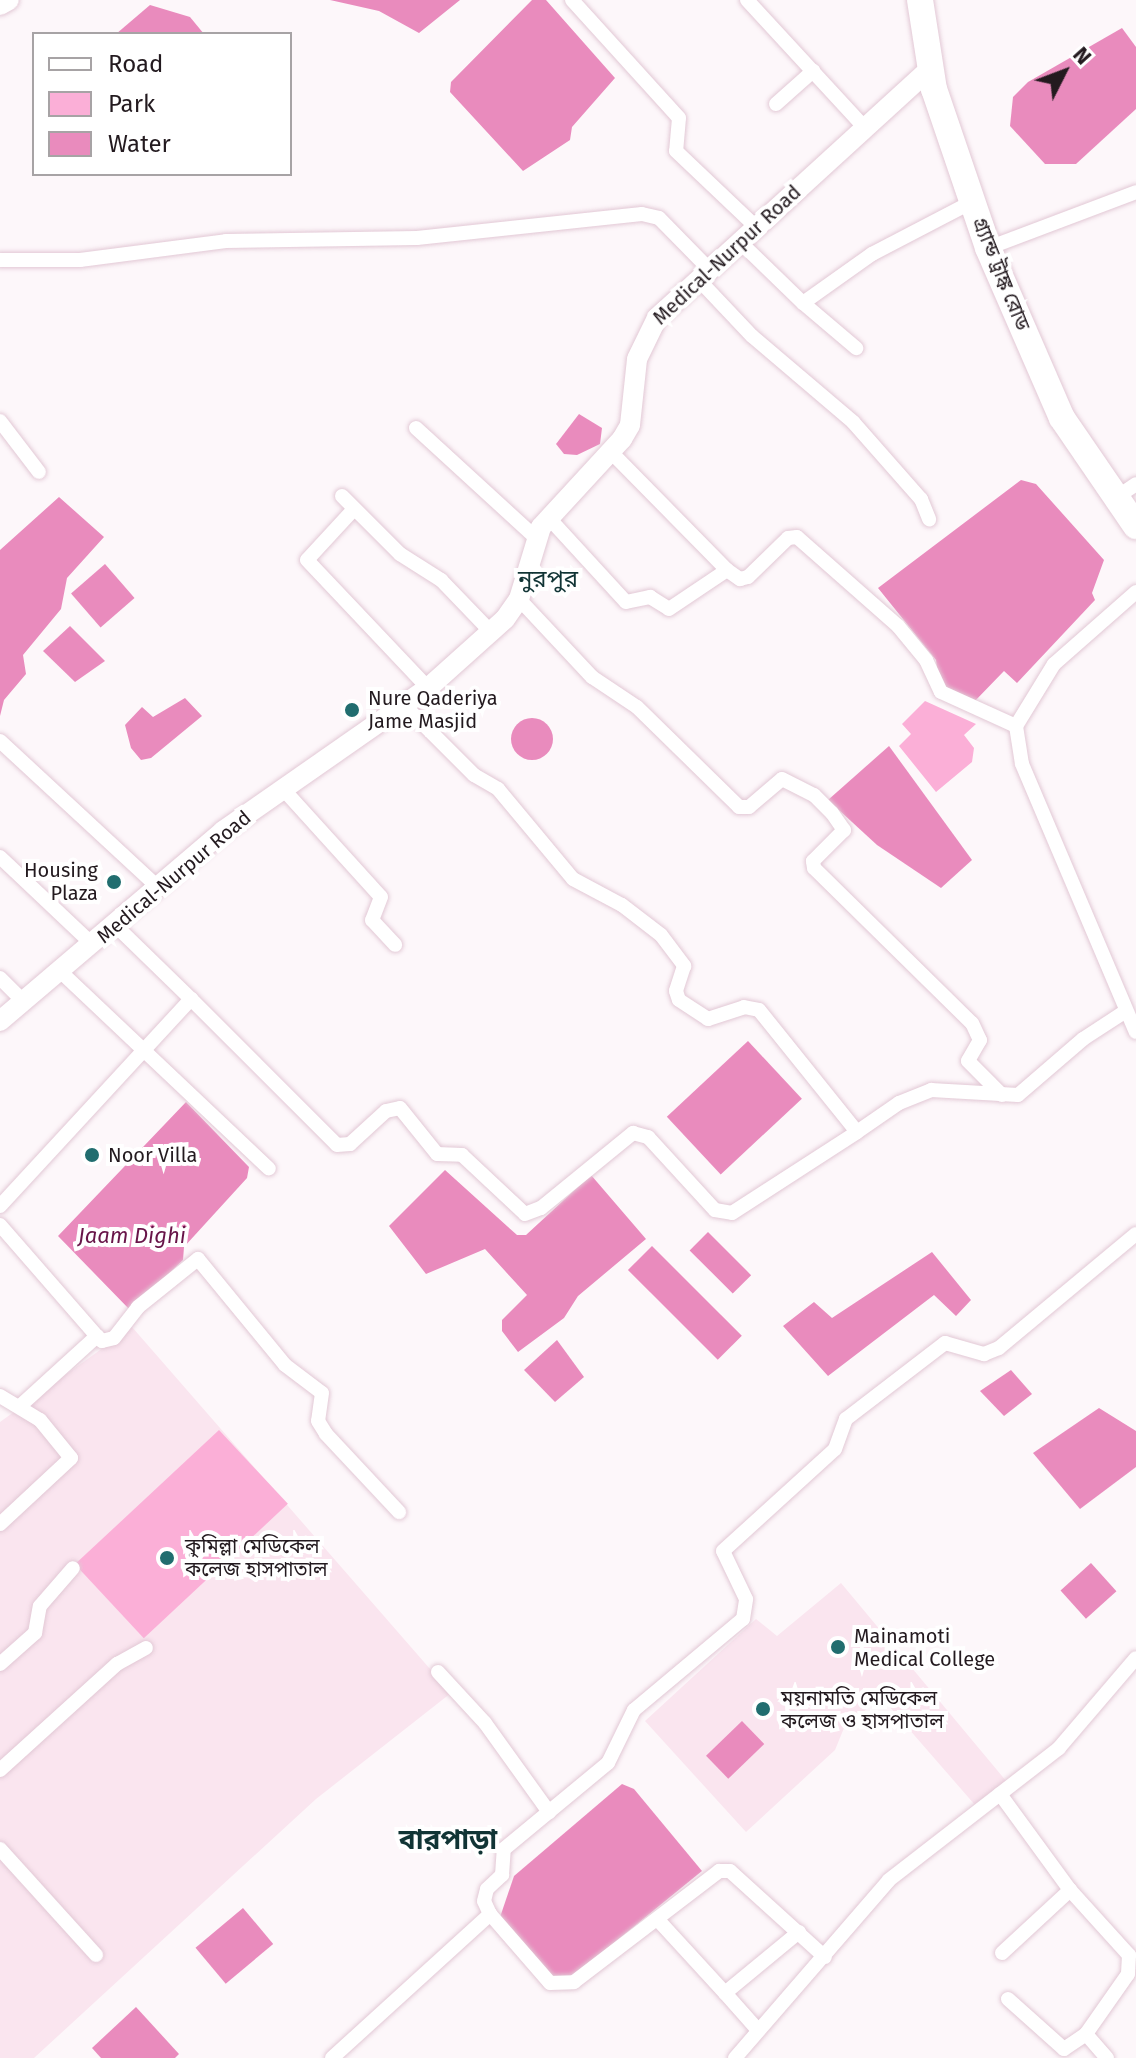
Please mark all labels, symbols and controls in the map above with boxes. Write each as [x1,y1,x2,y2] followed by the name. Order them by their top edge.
[32,32,292,176] legend
[1024,32,1104,112] north arrow
[1067,41,1097,70] text: N
[108,50,163,78] text: Road
[108,90,155,118] text: Park
[108,130,171,158] text: Water
[648,180,806,330] street label: Medical-Nurpur Road
[967,214,1035,334] street label: গ্র্যান্ড ট্রাঙ্ক রোড
[518,566,578,594] district label: নুরপুর
[368,686,498,733] place label: Nure Qaderiya Jame Masjid
[343,701,361,719] marker: Nure Qaderiya Jame Masjid
[92,806,256,948] street label: Medical-Nurpur Road
[24,858,98,905] place label: Housing Plaza
[105,873,123,891] marker: Housing Plaza
[108,1143,197,1167] place label: Noor Villa
[83,1146,101,1164] marker: Noor Villa
[78,1223,186,1249] water label: Jaam Dighi
[185,1534,328,1581] place label: কুমিল্লা মেডিকেল কলেজ হাসপাতাল
[156,1547,178,1569] marker: কুমিল্লা মেডিকেল কলেজ হাসপাতাল
[854,1624,995,1671] place label: Mainamoti Medical College
[829,1638,847,1656] marker: Mainamoti Medical College
[781,1686,944,1733] place label: ময়নামতি মেডিকেল কলেজ ও হাসপাতাল
[752,1698,774,1720] marker: ময়নামতি মেডিকেল কলেজ ও হাসপাতাল
[399,1823,497,1857] district label: বারপাড়া

